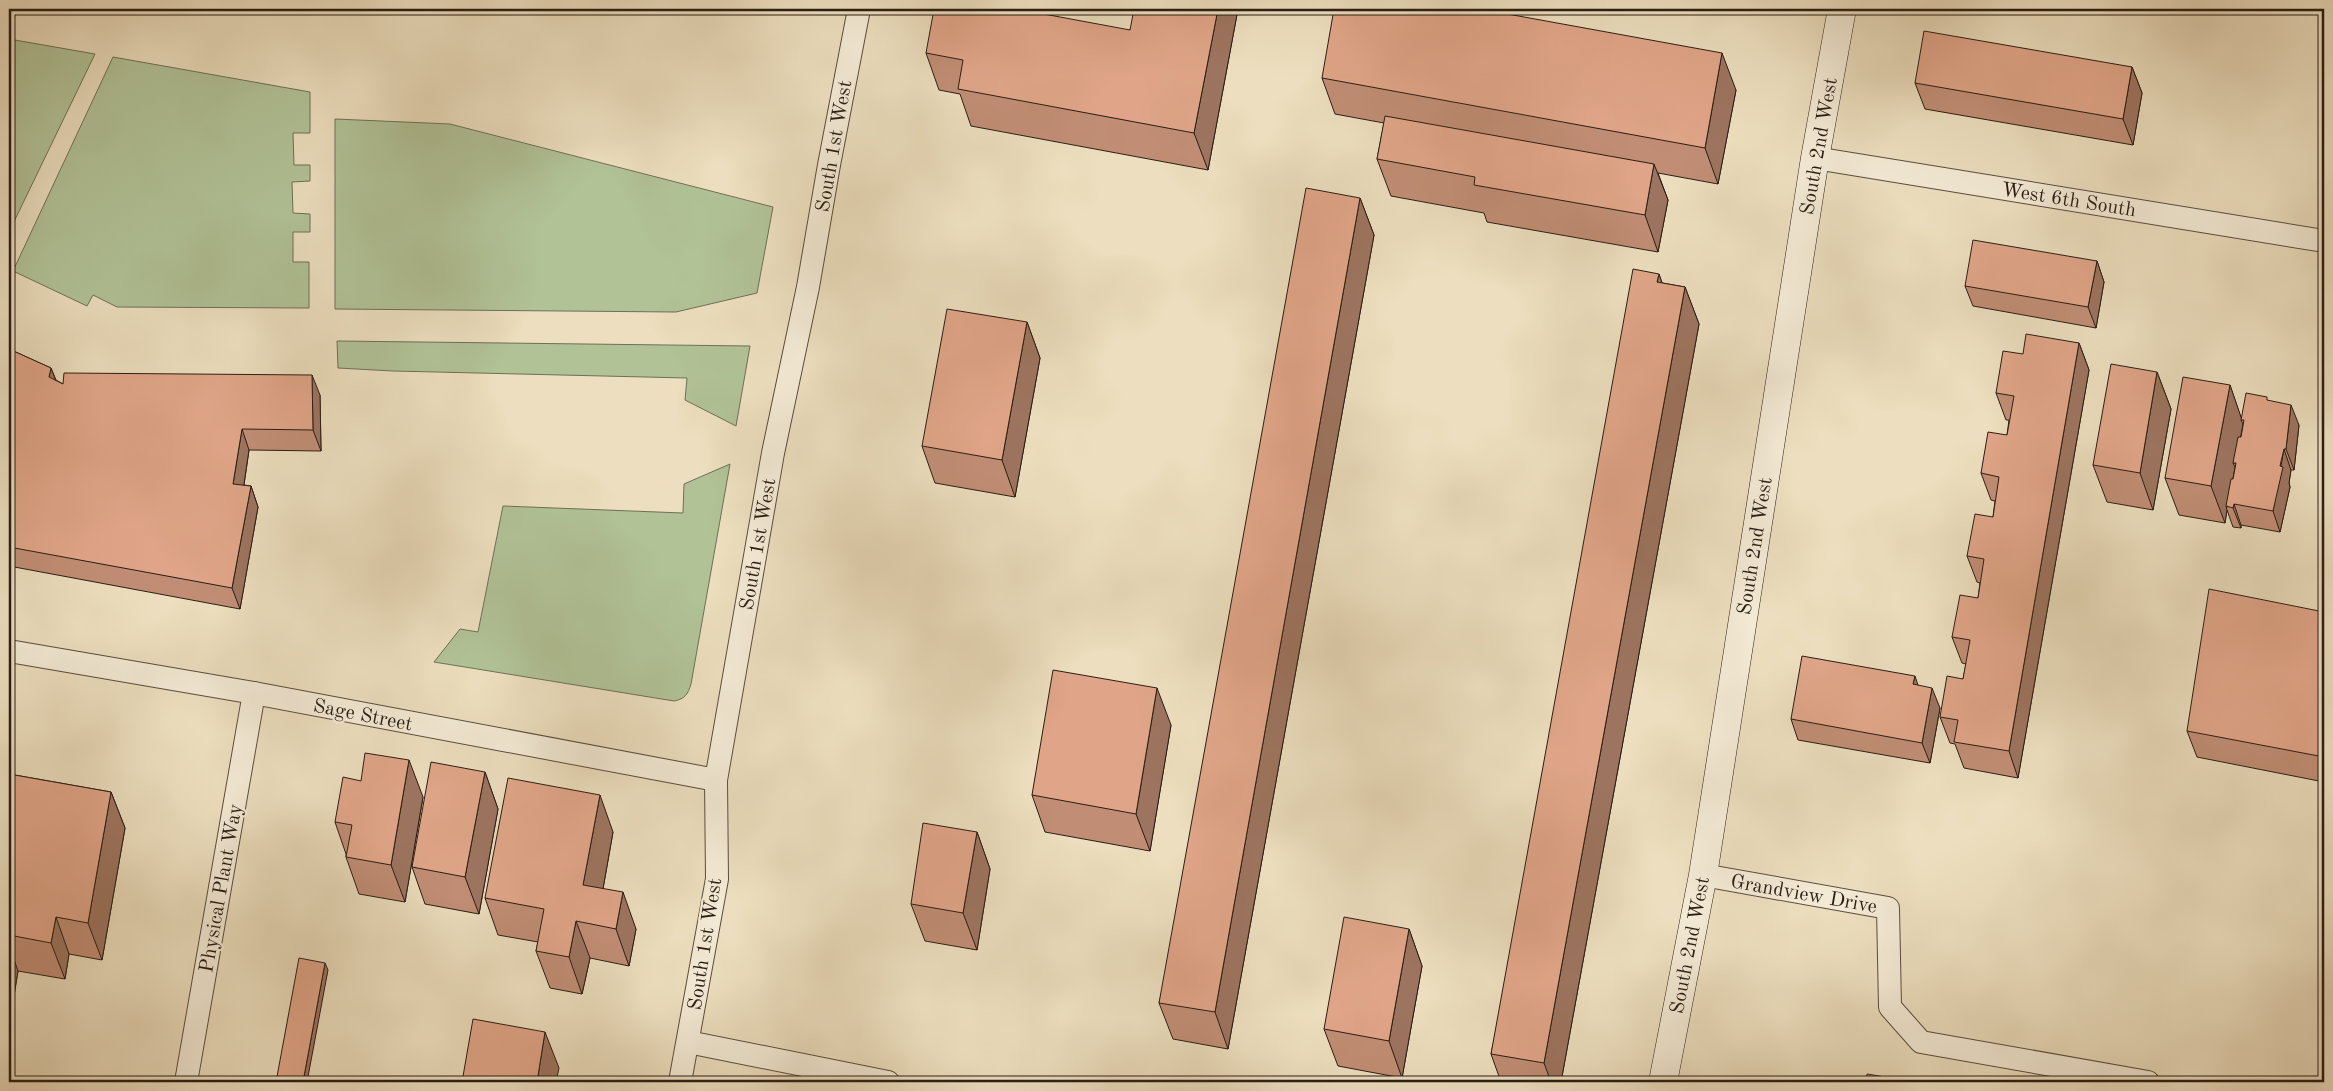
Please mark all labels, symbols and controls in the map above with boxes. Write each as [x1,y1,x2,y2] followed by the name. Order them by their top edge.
[1798,76,1842,217] street label: South 2nd West
[814,79,856,214] street label: South 1st West
[2000,180,2137,221] street label: West 6th South
[1735,476,1777,617] street label: South 2nd West
[738,477,780,612] street label: South 1st West
[311,697,414,735] street label: Sage Street
[197,802,247,974] street label: Physical Plant Way
[1729,872,1878,918] street label: Grandview Drive
[1668,875,1714,1016] street label: South 2nd West
[686,877,726,1012] street label: South 1st West

